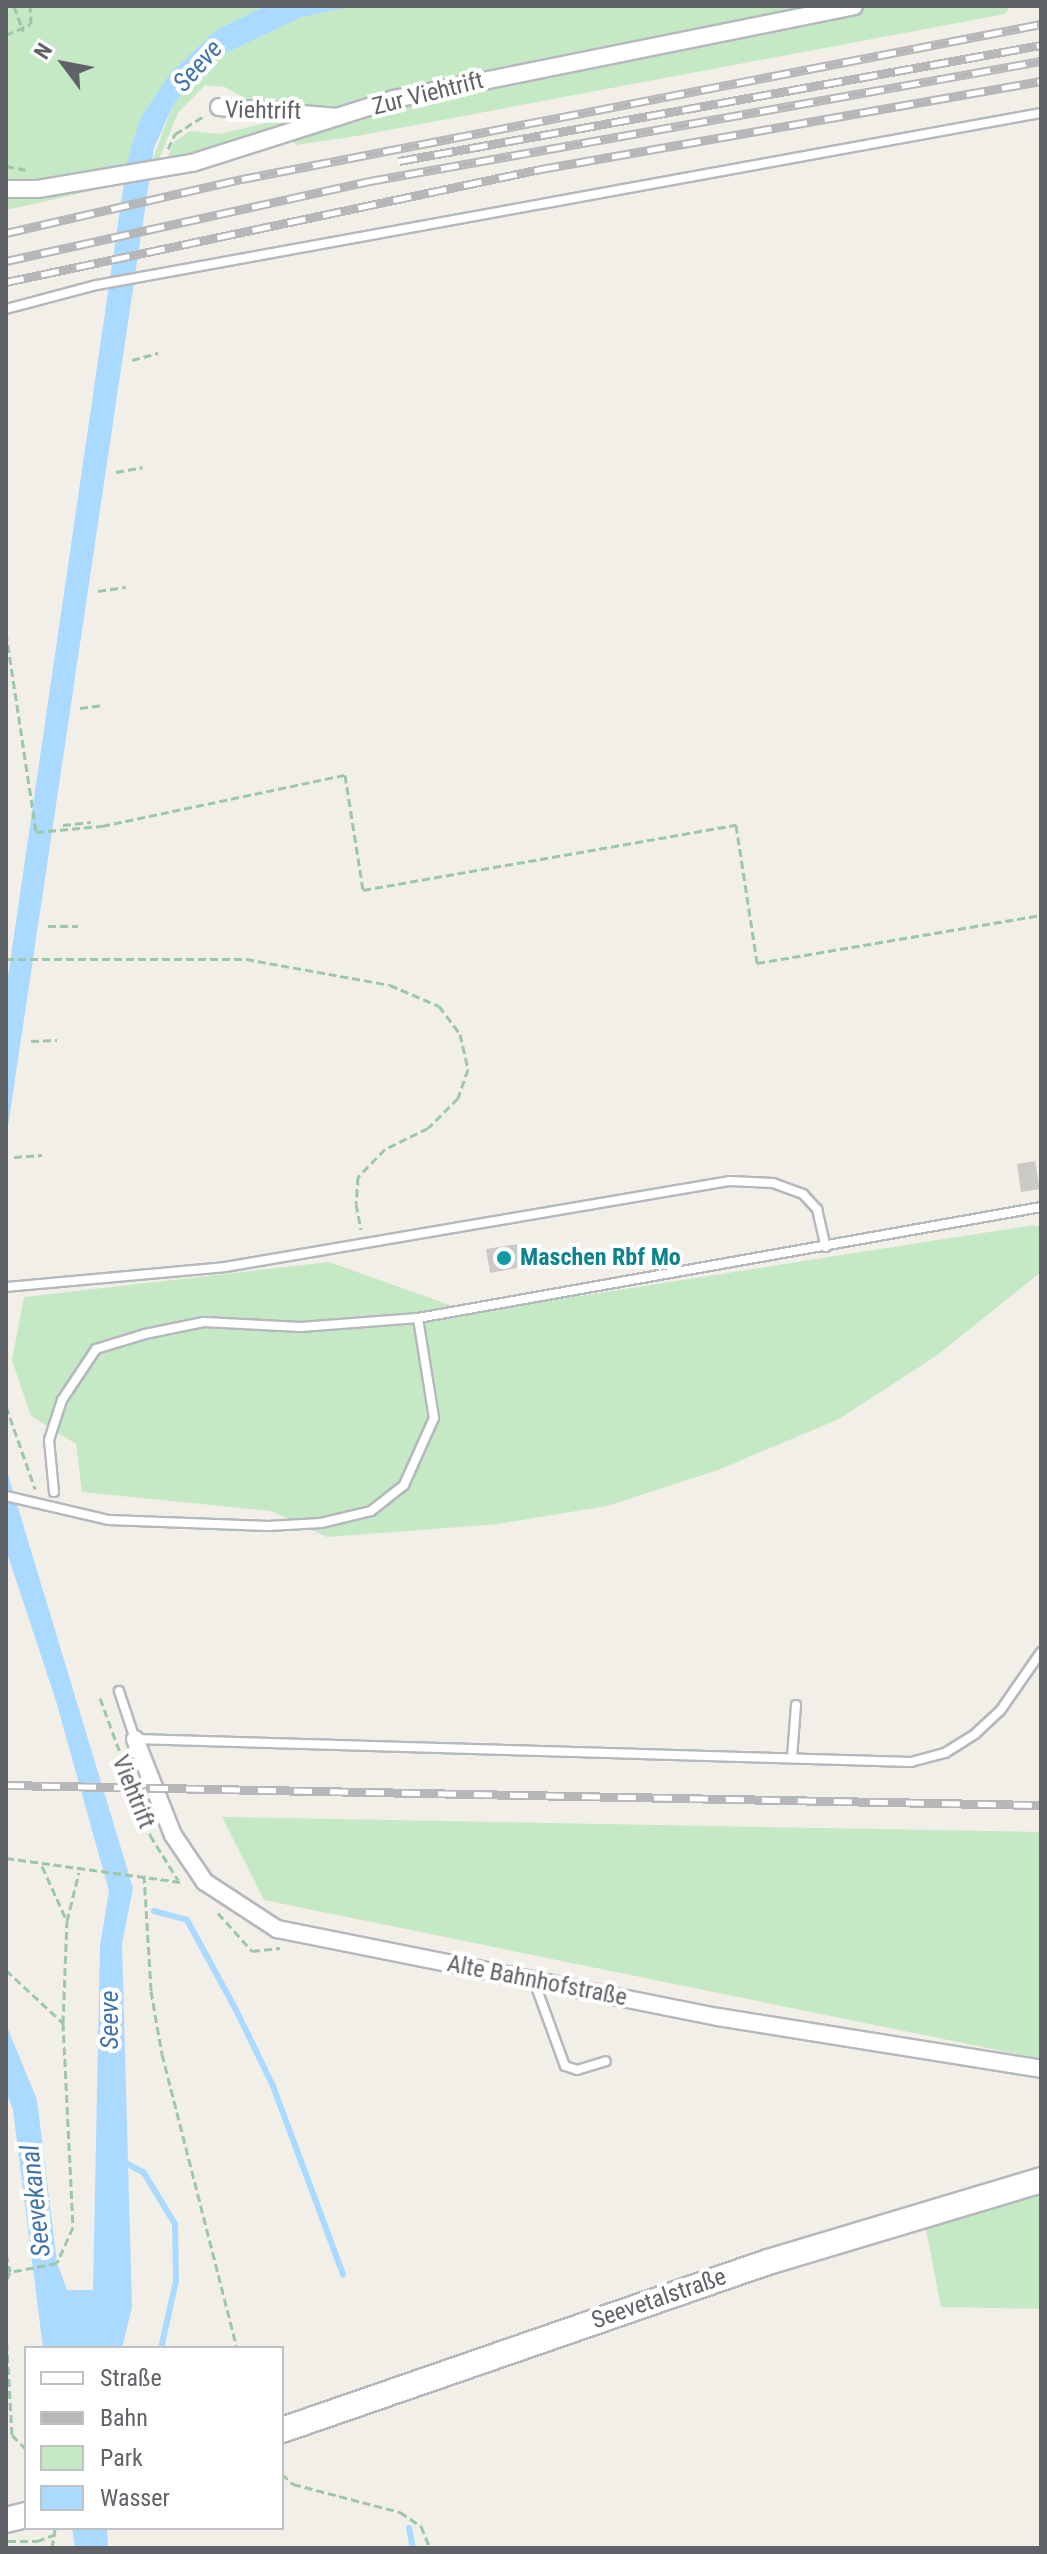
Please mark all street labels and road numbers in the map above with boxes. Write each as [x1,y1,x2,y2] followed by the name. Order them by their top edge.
[370,66,486,122] street label: Zur Viehtrift
[225,96,301,126] street label: Viehtrift
[105,1751,161,1833] street label: Viehtrift
[445,1949,629,2013] street label: Alte Bahnhofstraße
[588,2263,730,2335] street label: Seevetalstraße

